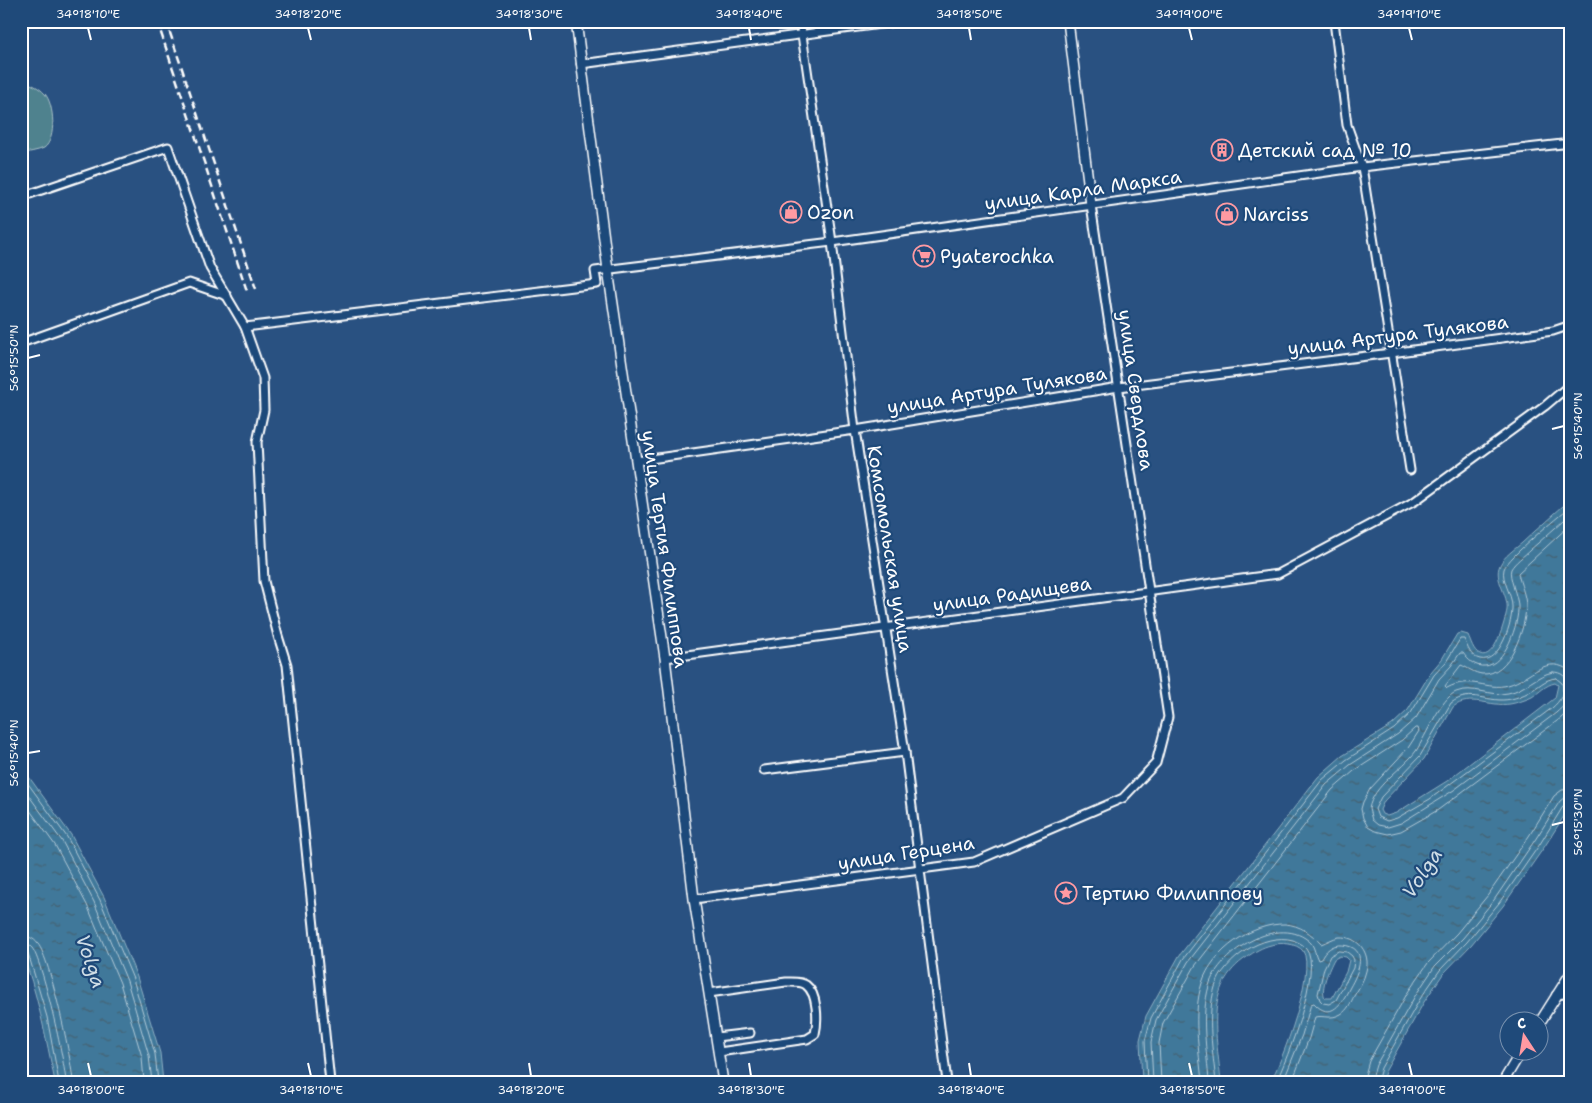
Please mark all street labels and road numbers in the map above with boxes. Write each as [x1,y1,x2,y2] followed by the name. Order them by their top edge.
[983,164,1183,216] street label: улица Карла Маркса
[1112,308,1160,472] street label: улица Свердлова
[1286,309,1510,361] street label: улица Артура Тулякова
[885,360,1109,420] street label: улица Артура Тулякова
[636,429,694,670] street label: улица Тертия Филиппова
[861,444,919,655] street label: Комсомольская улица
[931,570,1093,617] street label: улица Радищева
[836,830,976,876] street label: улица Герцена

